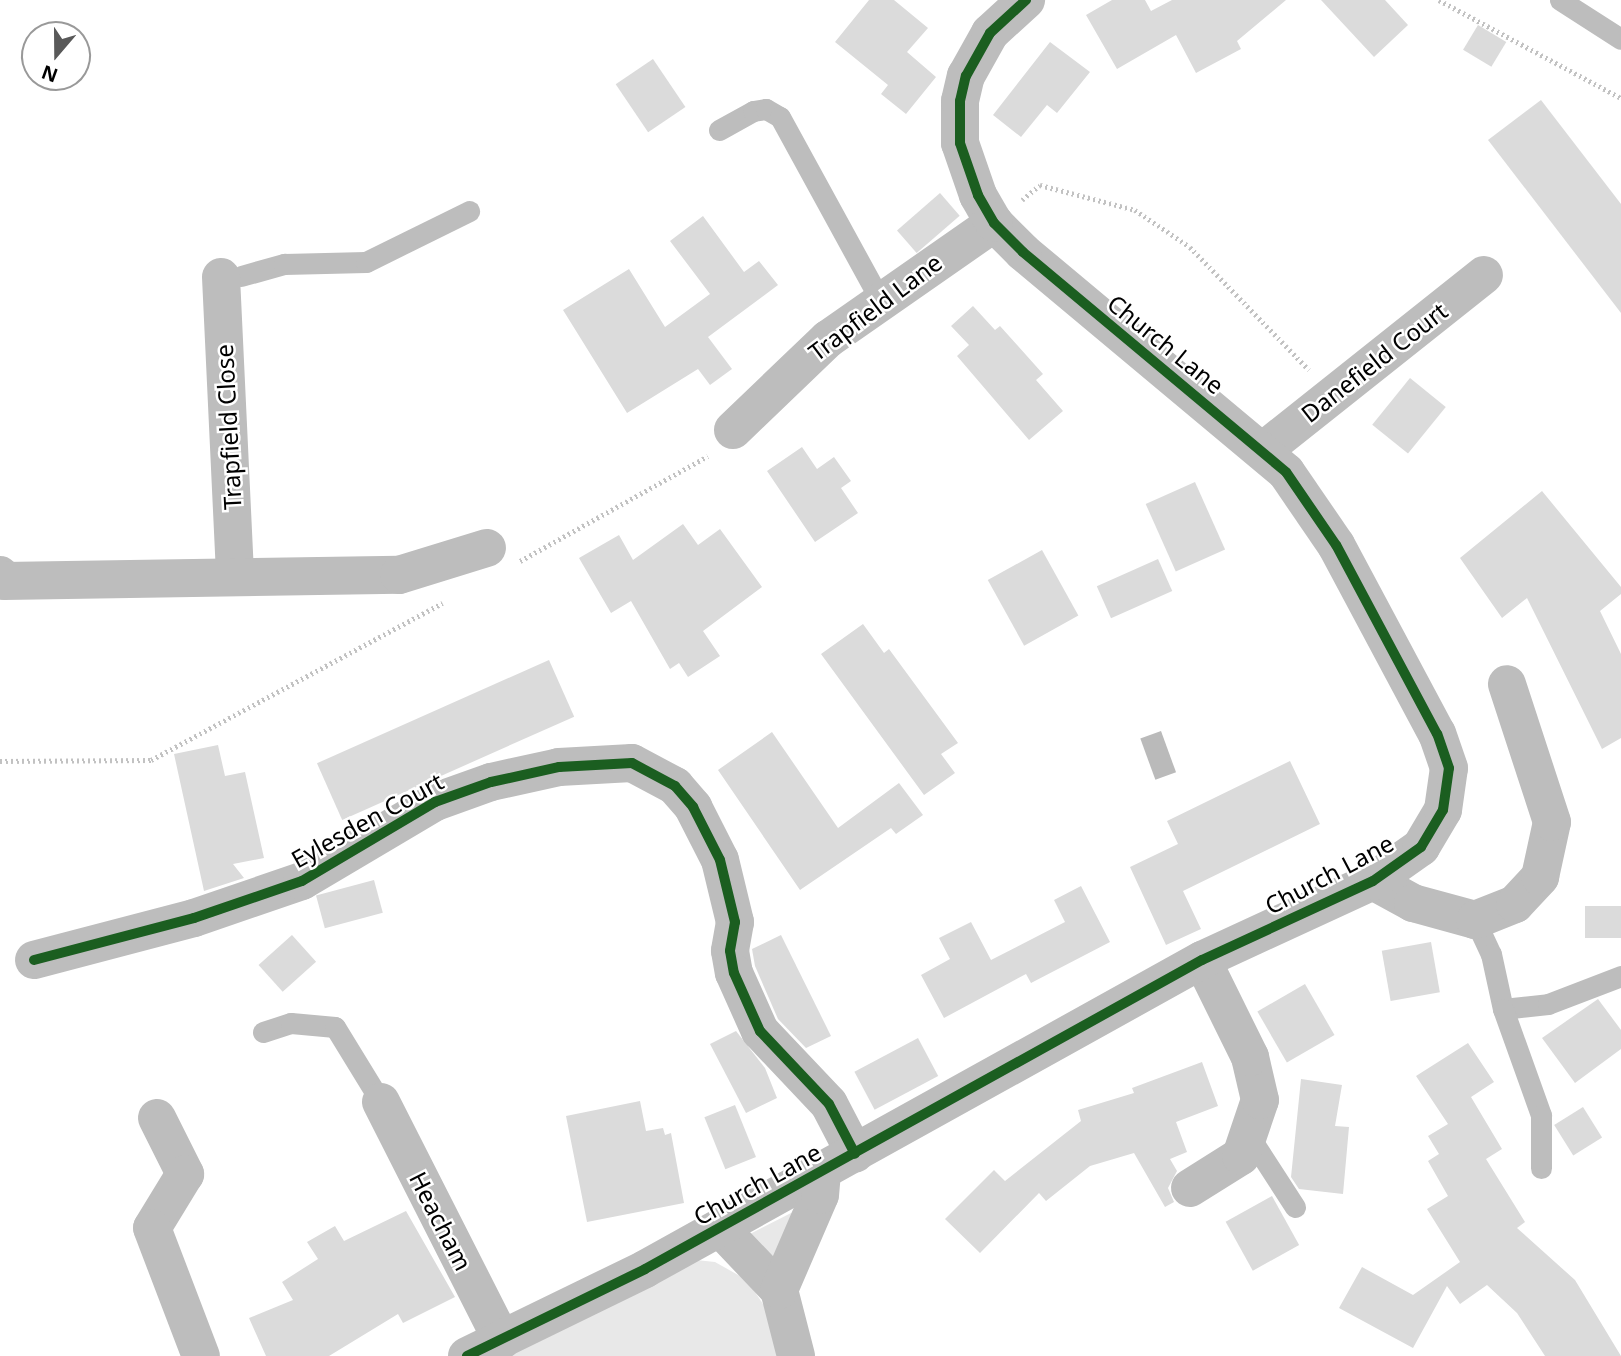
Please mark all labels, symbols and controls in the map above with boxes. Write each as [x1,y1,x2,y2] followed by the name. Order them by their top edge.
[21,21,91,91] north arrow
[38,59,61,89] text: N
[803,248,947,366] street label: Trapfield Lane
[1102,288,1230,400] street label: Church Lane
[1295,296,1453,428] street label: Danefield Court
[209,343,247,511] street label: Trapfield Close
[286,766,448,874] street label: Eylesden Court
[1260,828,1398,920] street label: Church Lane
[688,1137,826,1231] street label: Church Lane
[404,1167,478,1275] street label: Heacham

